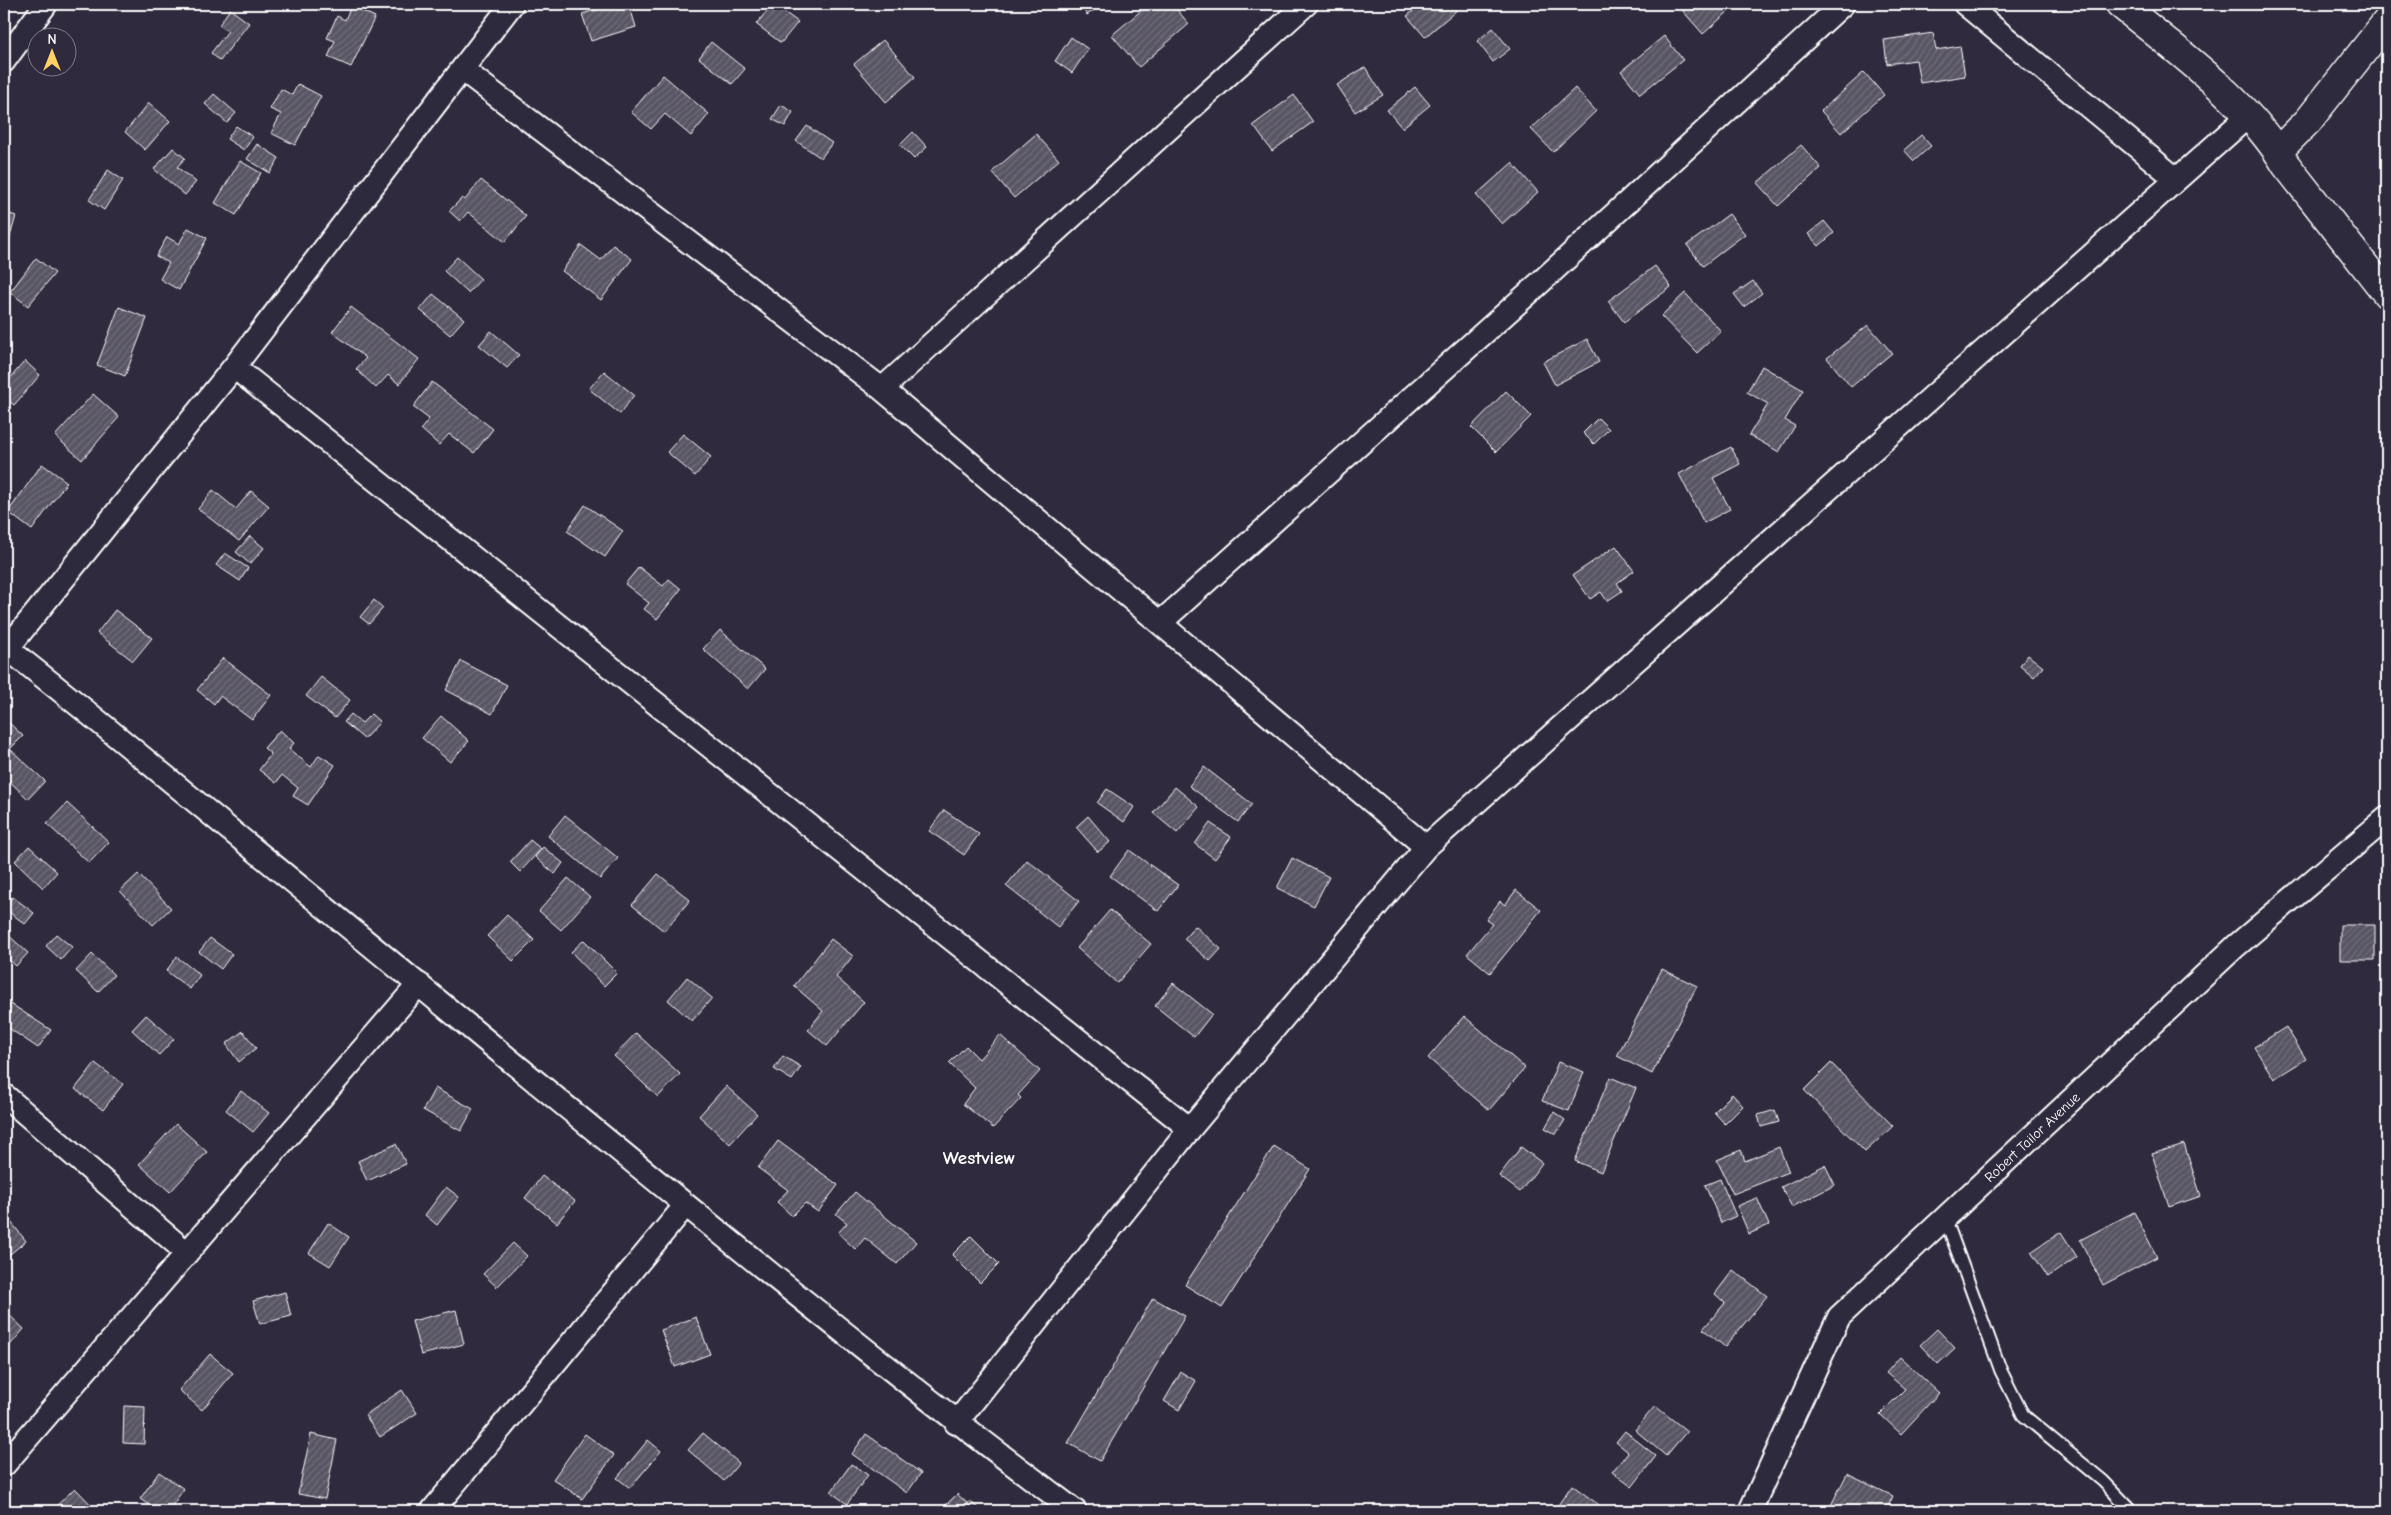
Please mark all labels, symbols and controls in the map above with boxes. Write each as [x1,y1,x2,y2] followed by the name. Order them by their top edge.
[28,28,78,78] north arrow
[47,31,57,48] text: N
[1981,1089,2084,1186] street label: Robert Tailor Avenue
[943,1147,1016,1169] district label: Westview

